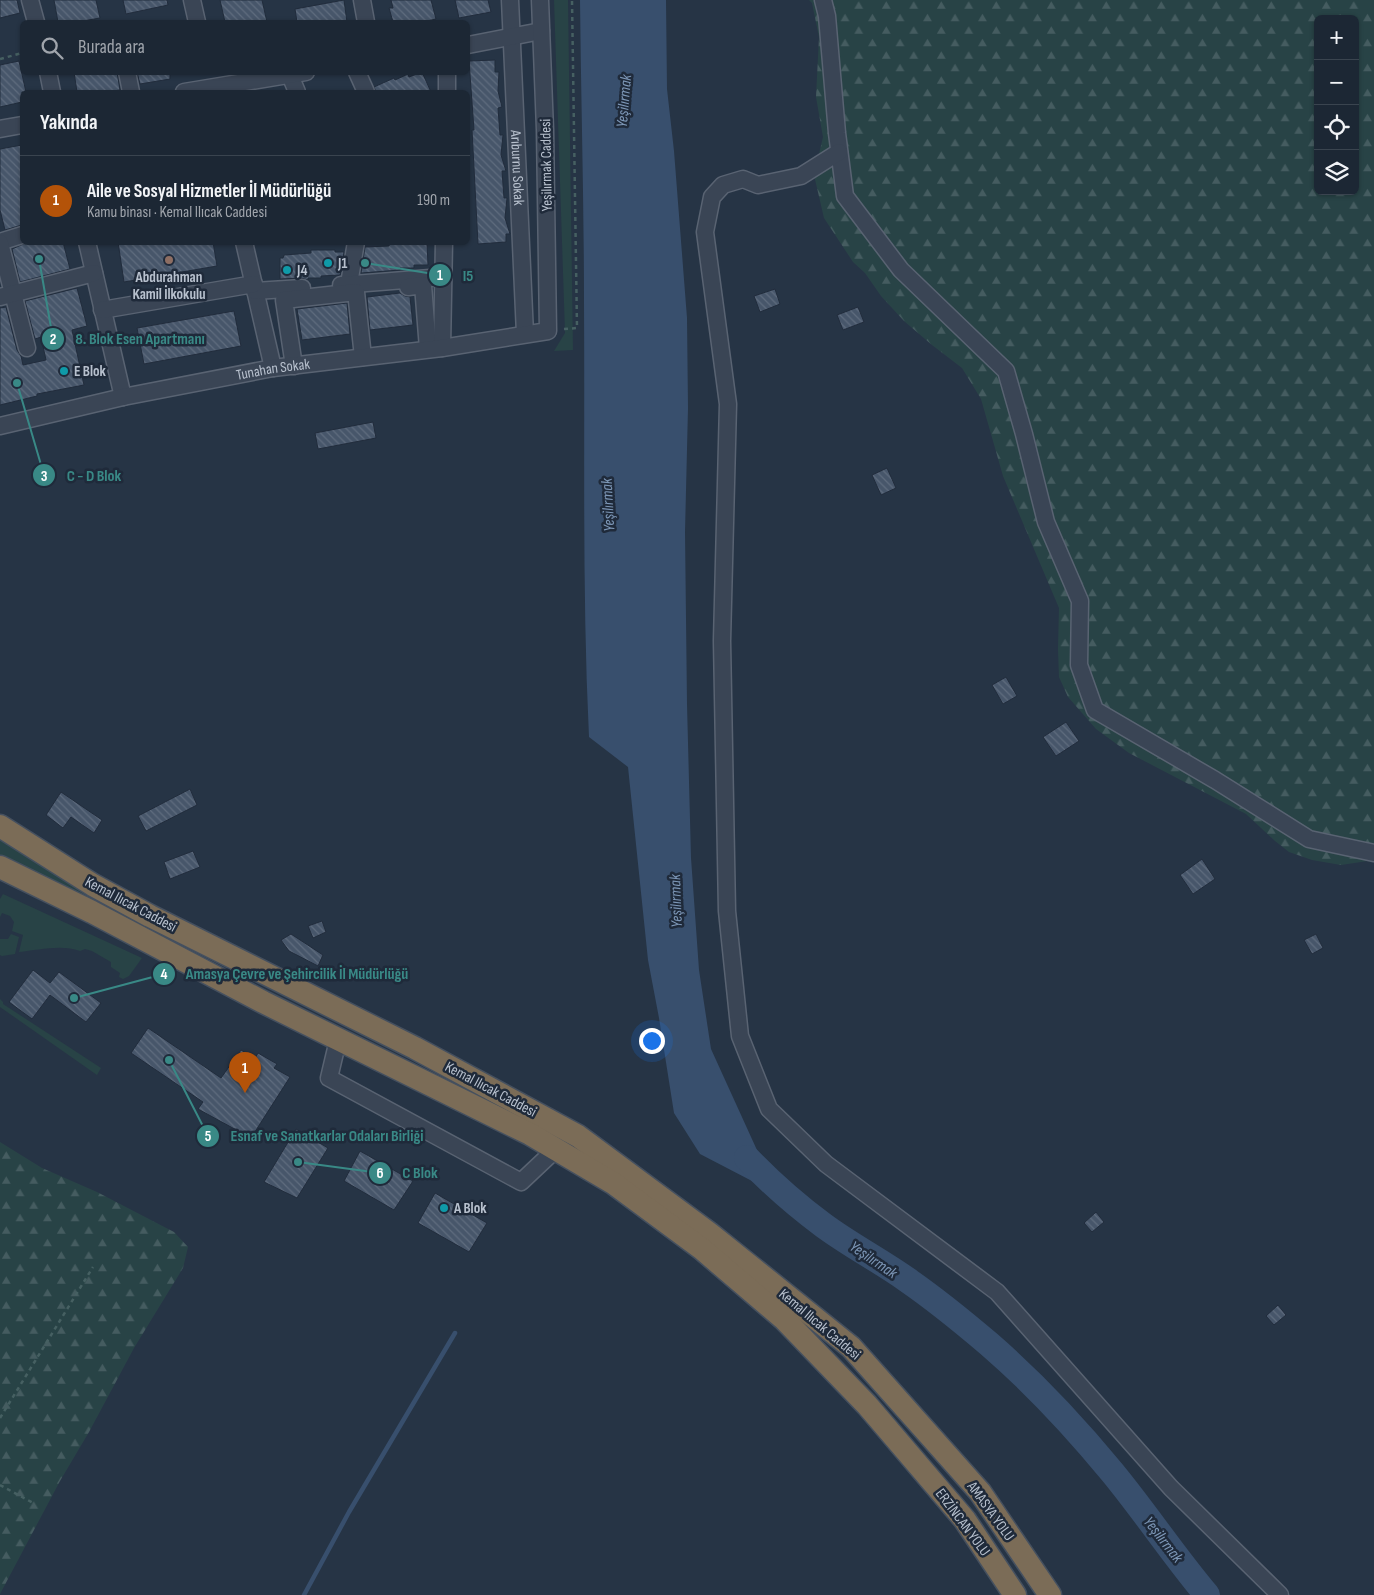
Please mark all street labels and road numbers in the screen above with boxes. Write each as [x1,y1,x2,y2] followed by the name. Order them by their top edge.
[536,118,557,211] street label: Yeşilırmak Caddesi
[506,129,528,206] street label: Arıburnu Sokak
[235,355,311,385] street label: Tunahan Sokak
[82,872,180,937] street label: Kemal Ilıcak Caddesi
[442,1057,540,1122] street label: Kemal Ilıcak Caddesi
[775,1285,865,1364] street label: Kemal Ilıcak Caddesi
[962,1477,1018,1545] street label: AMASYA YOLU
[931,1485,994,1560] street label: ERZİNCAN YOLU

